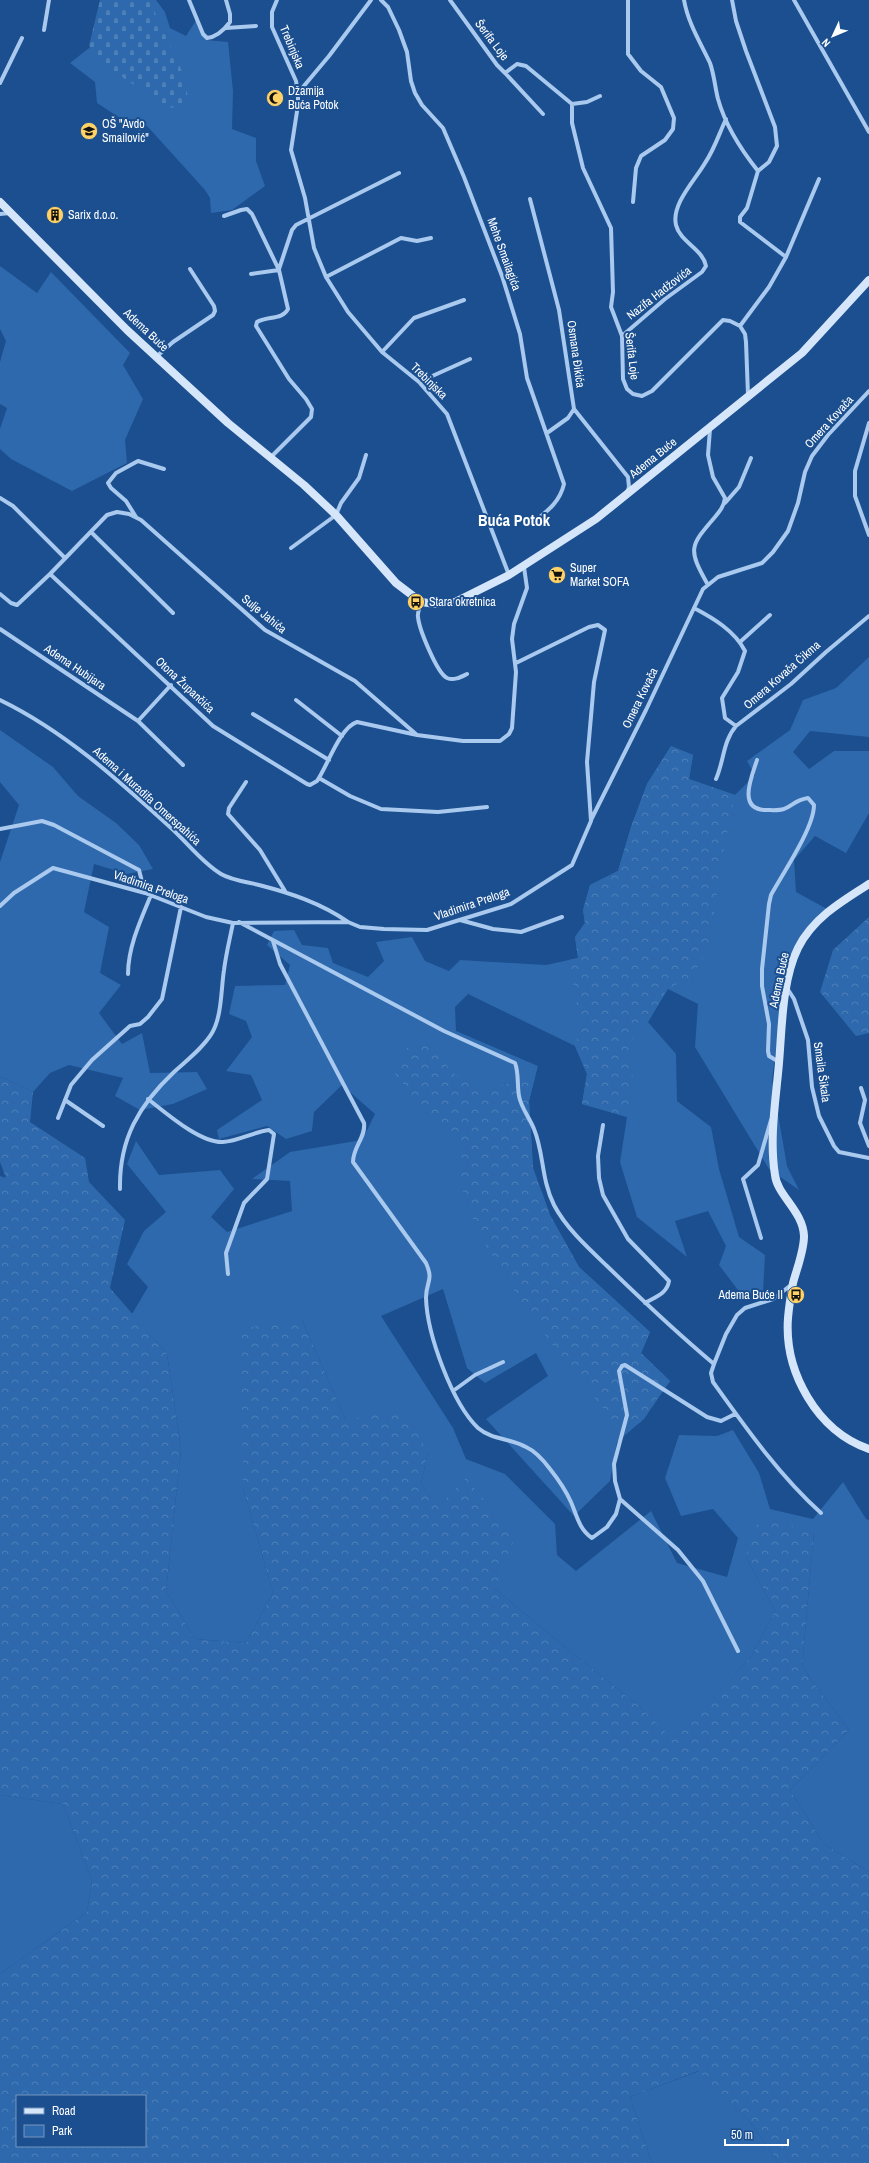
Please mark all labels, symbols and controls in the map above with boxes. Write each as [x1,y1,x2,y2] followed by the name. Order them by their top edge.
[471,16,513,64] street label: Šerifa Loje
[813,16,853,56] north arrow
[276,23,308,72] street label: Trebinjska
[819,36,833,50] text: N
[288,83,338,113] place label: Džamija Buća Potok
[265,88,285,108] mosque icon: Džamija Buća Potok
[102,116,149,146] place label: OŠ "Avdo Smailović"
[79,121,99,141] school or university icon: OŠ "Avdo Smailović"
[45,205,65,225] building icon: Sarix d.o.o.
[68,207,118,223] place label: Sarix d.o.o.
[483,215,525,293] street label: Mehe Smailagića
[623,262,695,323] street label: Nazifa Hadžovića
[119,304,172,355] street label: Adema Buće
[563,319,589,389] street label: Osmana Đikića
[621,331,643,381] street label: Šerifa Loje
[407,359,451,403] street label: Trebinjska
[801,392,857,452] street label: Omera Kovača
[625,434,680,483] street label: Adema Buće
[478,509,551,531] district label: Buća Potok
[570,560,630,590] place label: Super Market SOFA
[547,565,567,585] supermarket icon: Super Market SOFA
[238,591,290,637] street label: Sulje Jahića
[406,592,426,612] bus stop icon: Stara okretnica
[429,594,496,610] place label: Stara okretnica
[740,637,824,713] street label: Omera Kovača Čikma
[40,640,109,694] street label: Adema Hubijara
[152,653,218,717] street label: Otona Župančića
[618,665,662,731] street label: Omera Kovača
[89,743,205,849] street label: Adema i Muradifa Omerspahića
[111,867,191,908] street label: Vladimira Preloga
[432,883,512,924] street label: Vladimira Preloga
[765,951,793,1010] street label: Adema Buće
[810,1041,834,1104] street label: Smaila Šikala
[786,1285,806,1305] bus stop icon: Adema Buće II
[717,1287,783,1303] place label: Adema Buće II
[16,2095,146,2147] legend
[52,2103,76,2119] text: Road
[725,2121,788,2147] scale bar
[52,2123,72,2139] text: Park
[731,2127,753,2143] text: 50 m

